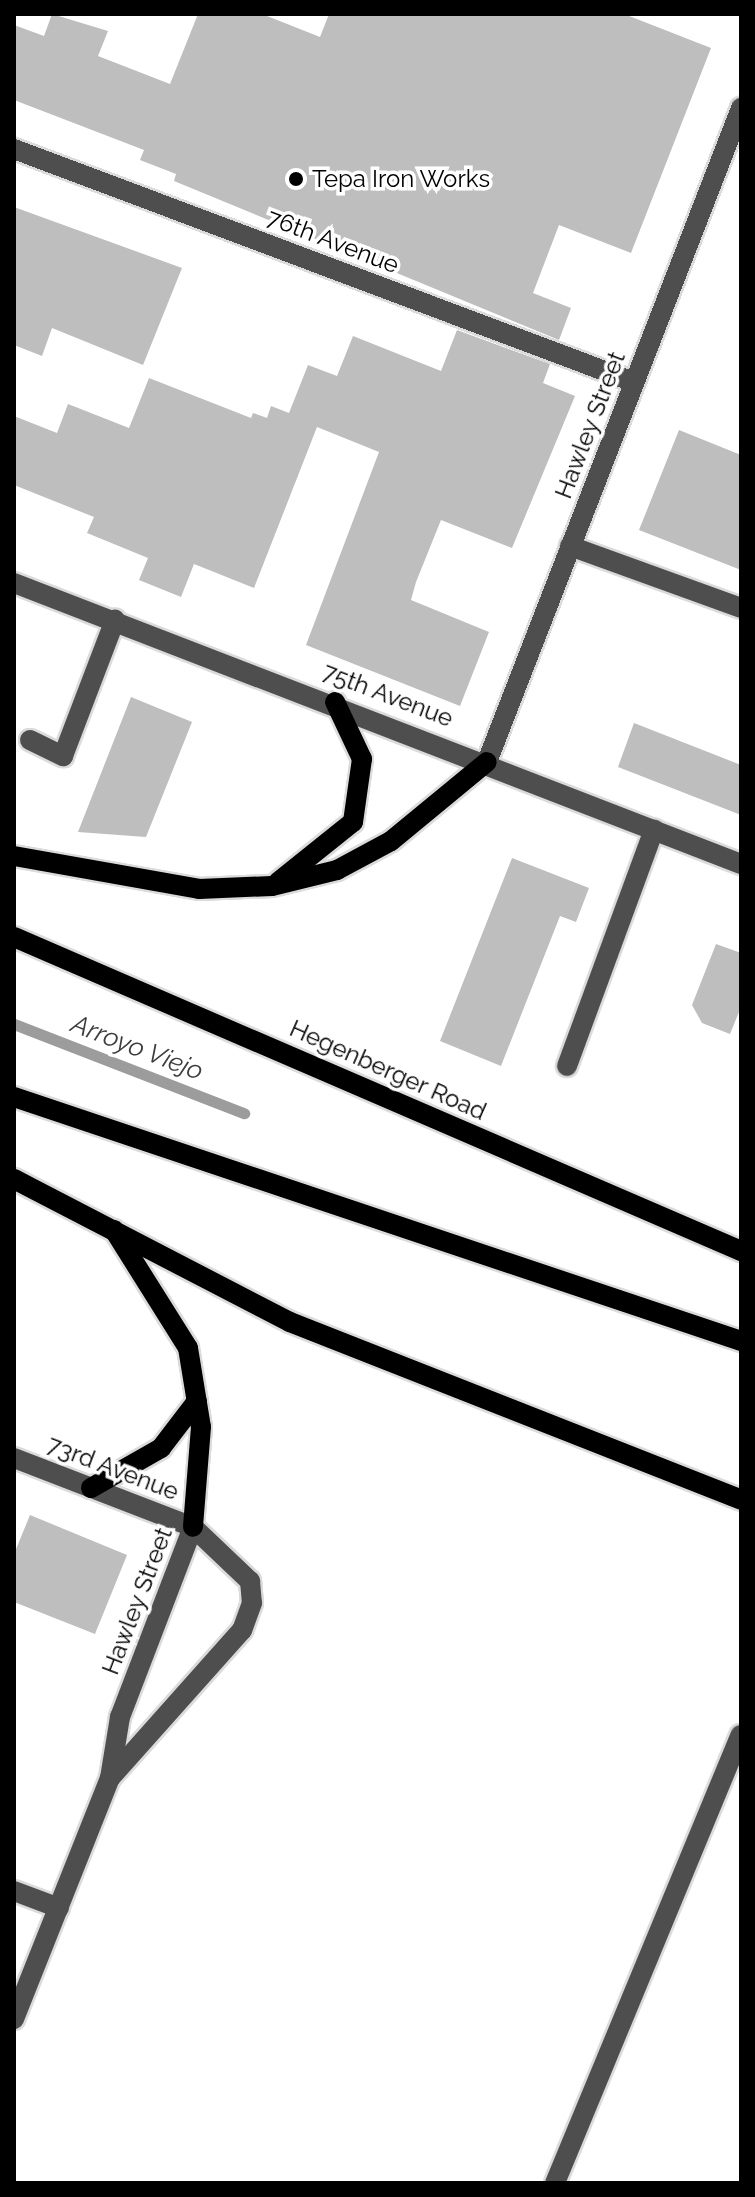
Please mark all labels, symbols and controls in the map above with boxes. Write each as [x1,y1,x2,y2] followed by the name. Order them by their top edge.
[312,165,491,193] place label: Tepa Iron Works
[287,170,305,188] marker: Tepa Iron Works
[263,203,403,279] street label: 76th Avenue
[549,347,631,503] street label: Hawley Street
[318,657,458,733] street label: 75th Avenue
[66,1008,208,1088] water label: Arroyo Viejo
[285,1014,491,1126] street label: Hegenberger Road
[43,1430,183,1506] street label: 73rd Avenue
[96,1523,178,1679] street label: Hawley Street

